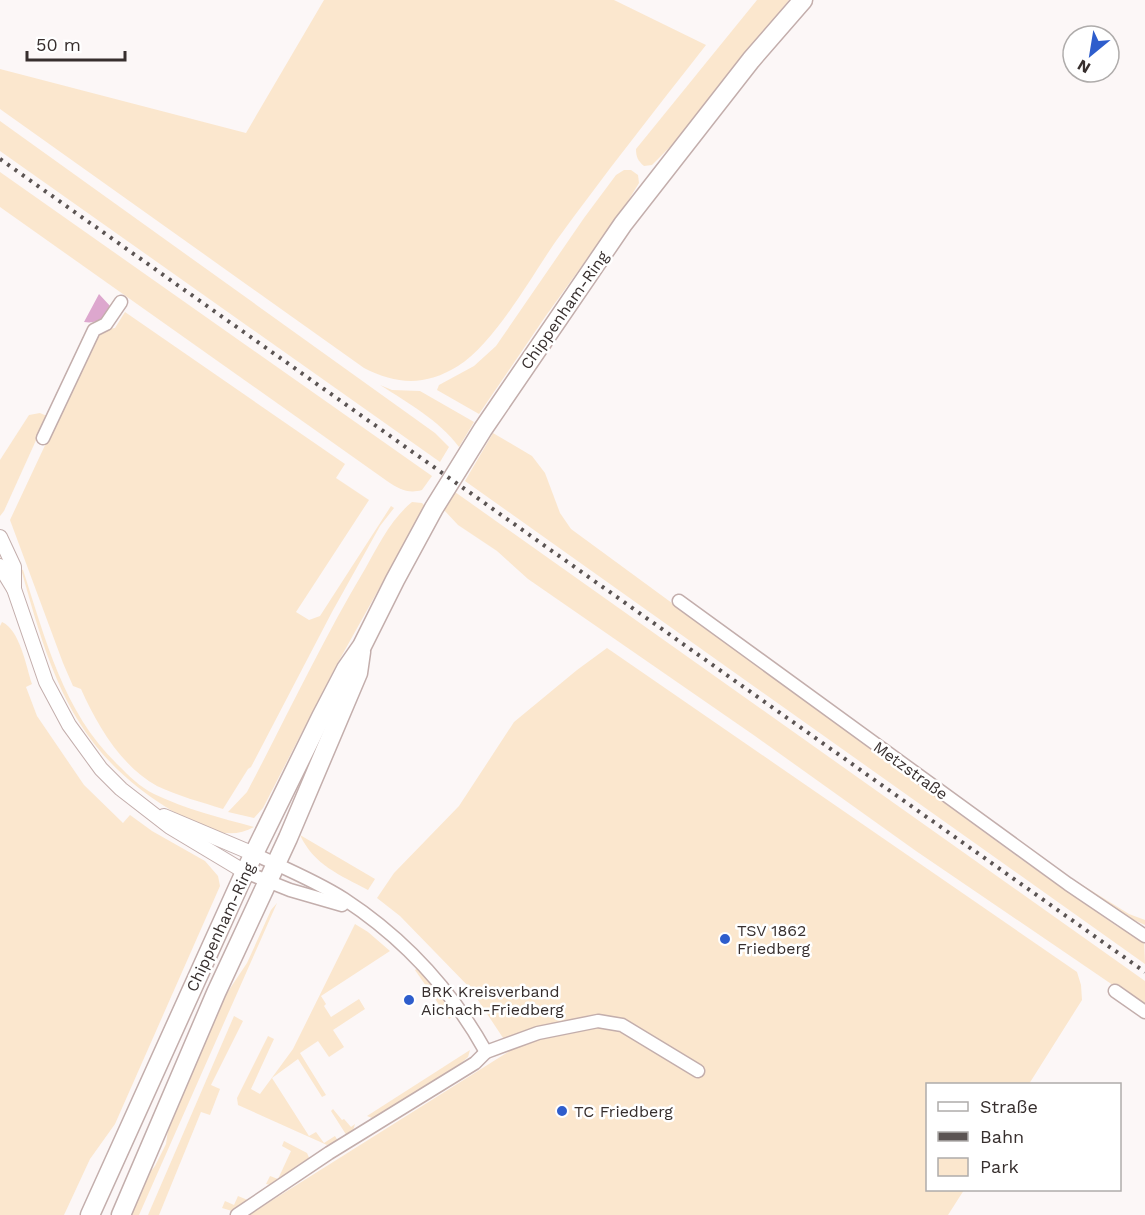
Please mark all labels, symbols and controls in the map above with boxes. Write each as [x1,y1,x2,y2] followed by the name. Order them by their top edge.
[27,24,124,62] scale bar
[1061,24,1121,84] north arrow
[36,34,81,55] text: 50 m
[1074,55,1094,78] text: N
[516,247,613,373] street label: Chippenham-Ring
[870,737,952,804] street label: Metzstraße
[182,859,259,995] street label: Chippenham-Ring
[737,921,811,958] place label: TSV 1862 Friedberg
[718,932,732,946] marker: TSV 1862 Friedberg
[421,982,564,1019] place label: BRK Kreisverband Aichach-Friedberg
[402,993,416,1007] marker: BRK Kreisverband Aichach-Friedberg
[926,1083,1121,1191] legend
[980,1096,1038,1117] text: Straße
[574,1102,673,1121] place label: TC Friedberg
[555,1104,569,1118] marker: TC Friedberg
[980,1126,1024,1147] text: Bahn
[980,1156,1019,1177] text: Park

